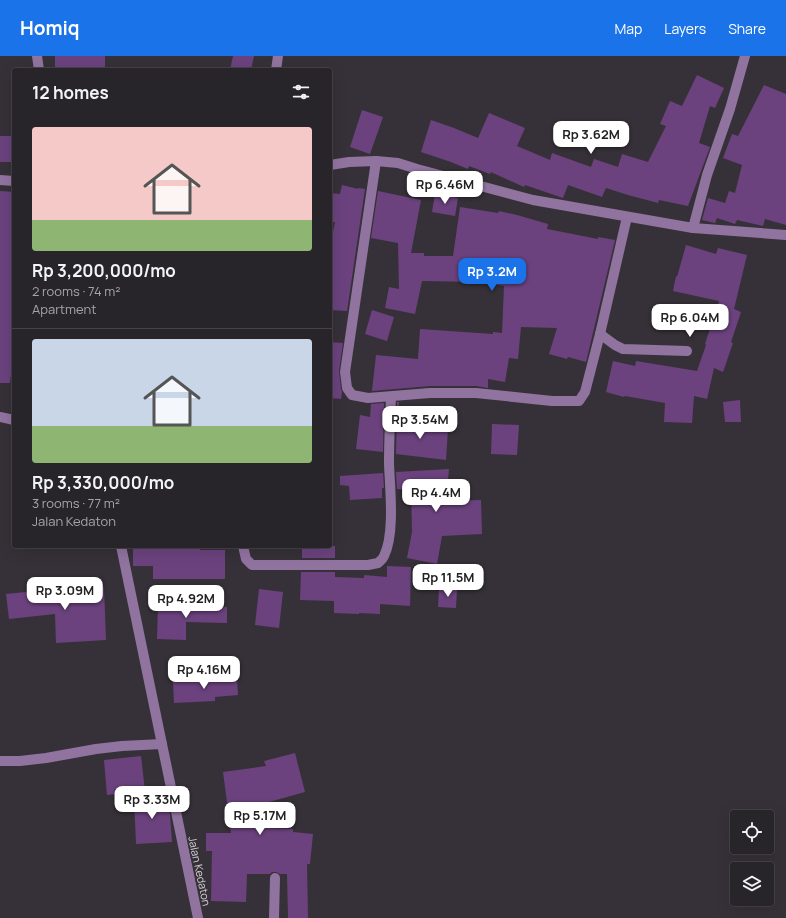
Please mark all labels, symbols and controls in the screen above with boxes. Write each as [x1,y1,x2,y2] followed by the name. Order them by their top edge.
[20,15,80,41] text: Homiq
[614,19,642,38] text: Map
[664,19,706,38] text: Layers
[728,19,766,38] text: Share
[32,81,109,104] text: 12 homes
[290,81,312,103] icon: filters
[550,121,632,155] pin: Rp 3.62M
[562,125,620,143] text: Rp 3.62M
[136,153,208,225] icon: home
[404,171,486,205] pin: Rp 6.46M
[416,175,474,193] text: Rp 6.46M
[455,258,529,292] pin: Rp 3.2M
[32,259,176,282] text: Rp 3,200,000/mo
[467,262,517,280] text: Rp 3.2M
[32,282,120,300] text: 2 rooms · 74 m²
[32,300,96,318] text: Apartment
[649,304,731,338] pin: Rp 6.04M
[661,308,719,326] text: Rp 6.04M
[136,365,208,437] icon: home
[379,406,461,440] pin: Rp 3.54M
[391,410,449,428] text: Rp 3.54M
[32,471,174,494] text: Rp 3,330,000/mo
[399,479,473,513] pin: Rp 4.4M
[411,483,461,501] text: Rp 4.4M
[32,494,120,512] text: 3 rooms · 77 m²
[32,512,116,530] text: Jalan Kedaton
[407,564,489,598] pin: Rp 11.5M
[422,568,474,586] text: Rp 11.5M
[24,577,106,611] pin: Rp 3.09M
[36,581,94,599] text: Rp 3.09M
[145,585,227,619] pin: Rp 4.92M
[157,589,215,607] text: Rp 4.92M
[163,656,245,690] pin: Rp 4.16M
[177,660,231,678] text: Rp 4.16M
[111,786,193,820] pin: Rp 3.33M
[124,790,180,808] text: Rp 3.33M
[219,802,301,836] pin: Rp 5.17M
[234,806,286,824] text: Rp 5.17M
[730,810,774,906] map controls
[730,810,774,854] button: locate
[185,835,215,907] street label: Jalan Kedaton
[730,862,774,906] button: layers

